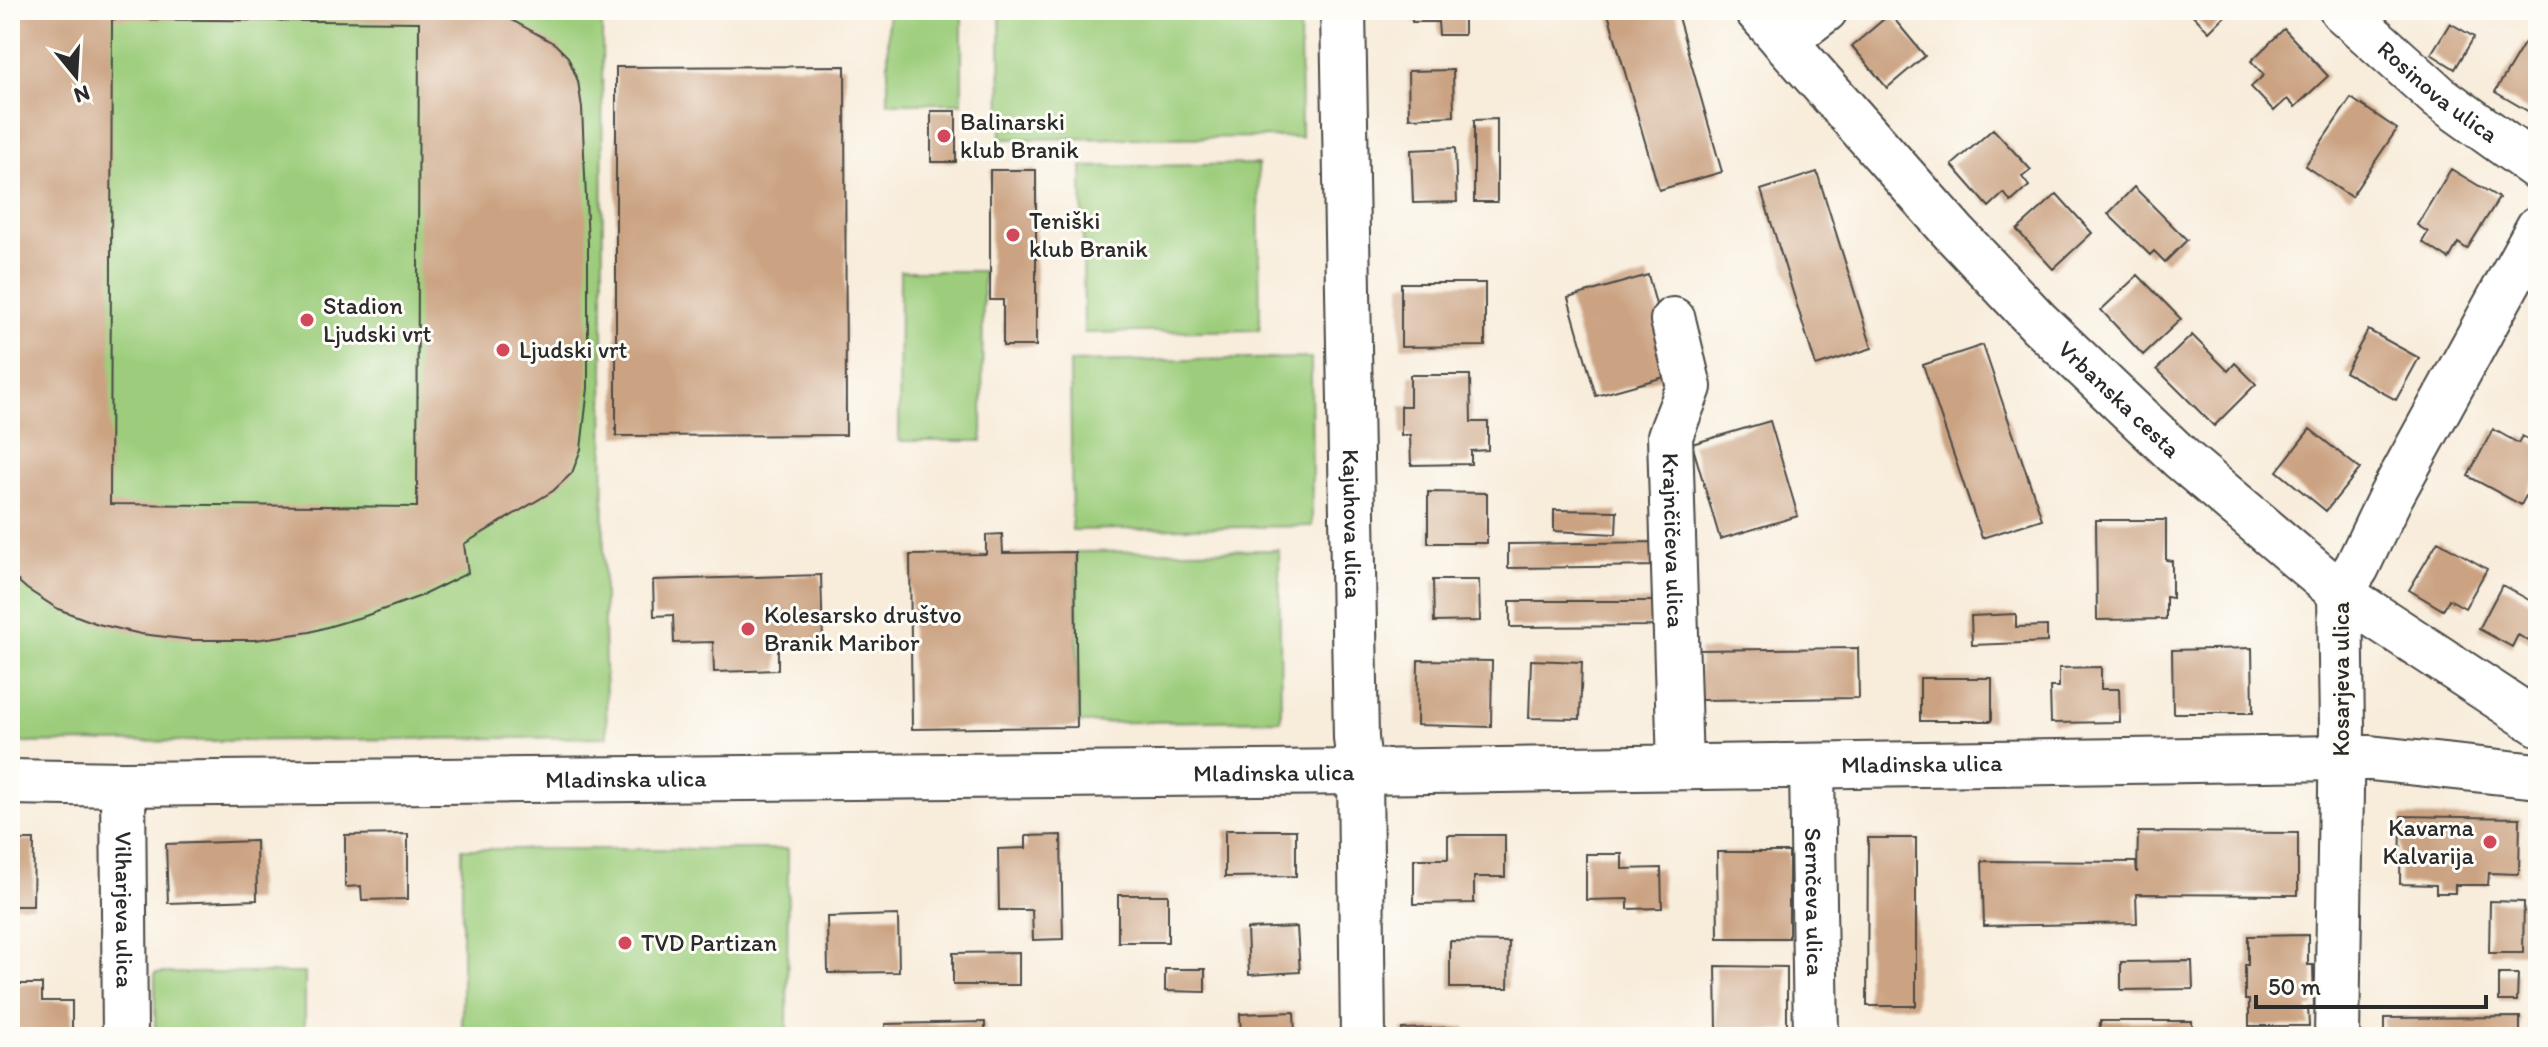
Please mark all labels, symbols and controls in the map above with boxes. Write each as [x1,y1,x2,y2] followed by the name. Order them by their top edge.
[2372,34,2504,149] street label: Rosinova ulica
[36,36,116,116] north arrow
[71,79,93,110] text: N
[960,107,1079,164] place label: Balinarski klub Branik
[935,127,953,145] marker: Balinarski klub Branik
[1029,206,1148,263] place label: Teniški klub Branik
[1004,226,1022,244] marker: Teniški klub Branik
[323,291,432,348] place label: Stadion Ljudski vrt
[298,311,316,329] marker: Stadion Ljudski vrt
[2052,334,2187,464] street label: Vrbanska cesta
[519,335,628,364] place label: Ljudski vrt
[494,341,512,359] marker: Ljudski vrt
[1337,449,1369,600] street label: Kajuhova ulica
[1657,452,1691,629] street label: Krajnčičeva ulica
[764,600,962,657] place label: Kolesarsko društvo Branik Maribor
[2326,601,2355,757] street label: Kosarjeva ulica
[739,620,757,638] marker: Kolesarsko društvo Branik Maribor
[1841,748,2003,779] street label: Mladinska ulica
[1193,757,1355,788] street label: Mladinska ulica
[545,763,707,794] street label: Mladinska ulica
[2382,813,2475,870] place label: Kavarna Kalvarija
[1799,827,1830,977] street label: Sernčeva ulica
[109,831,140,989] street label: Vilharjeva ulica
[2481,833,2499,851] marker: Kavarna Kalvarija
[641,928,778,957] place label: TVD Partizan
[616,934,634,952] marker: TVD Partizan
[2256,959,2486,1009] scale bar
[2268,972,2321,1001] text: 50 m

